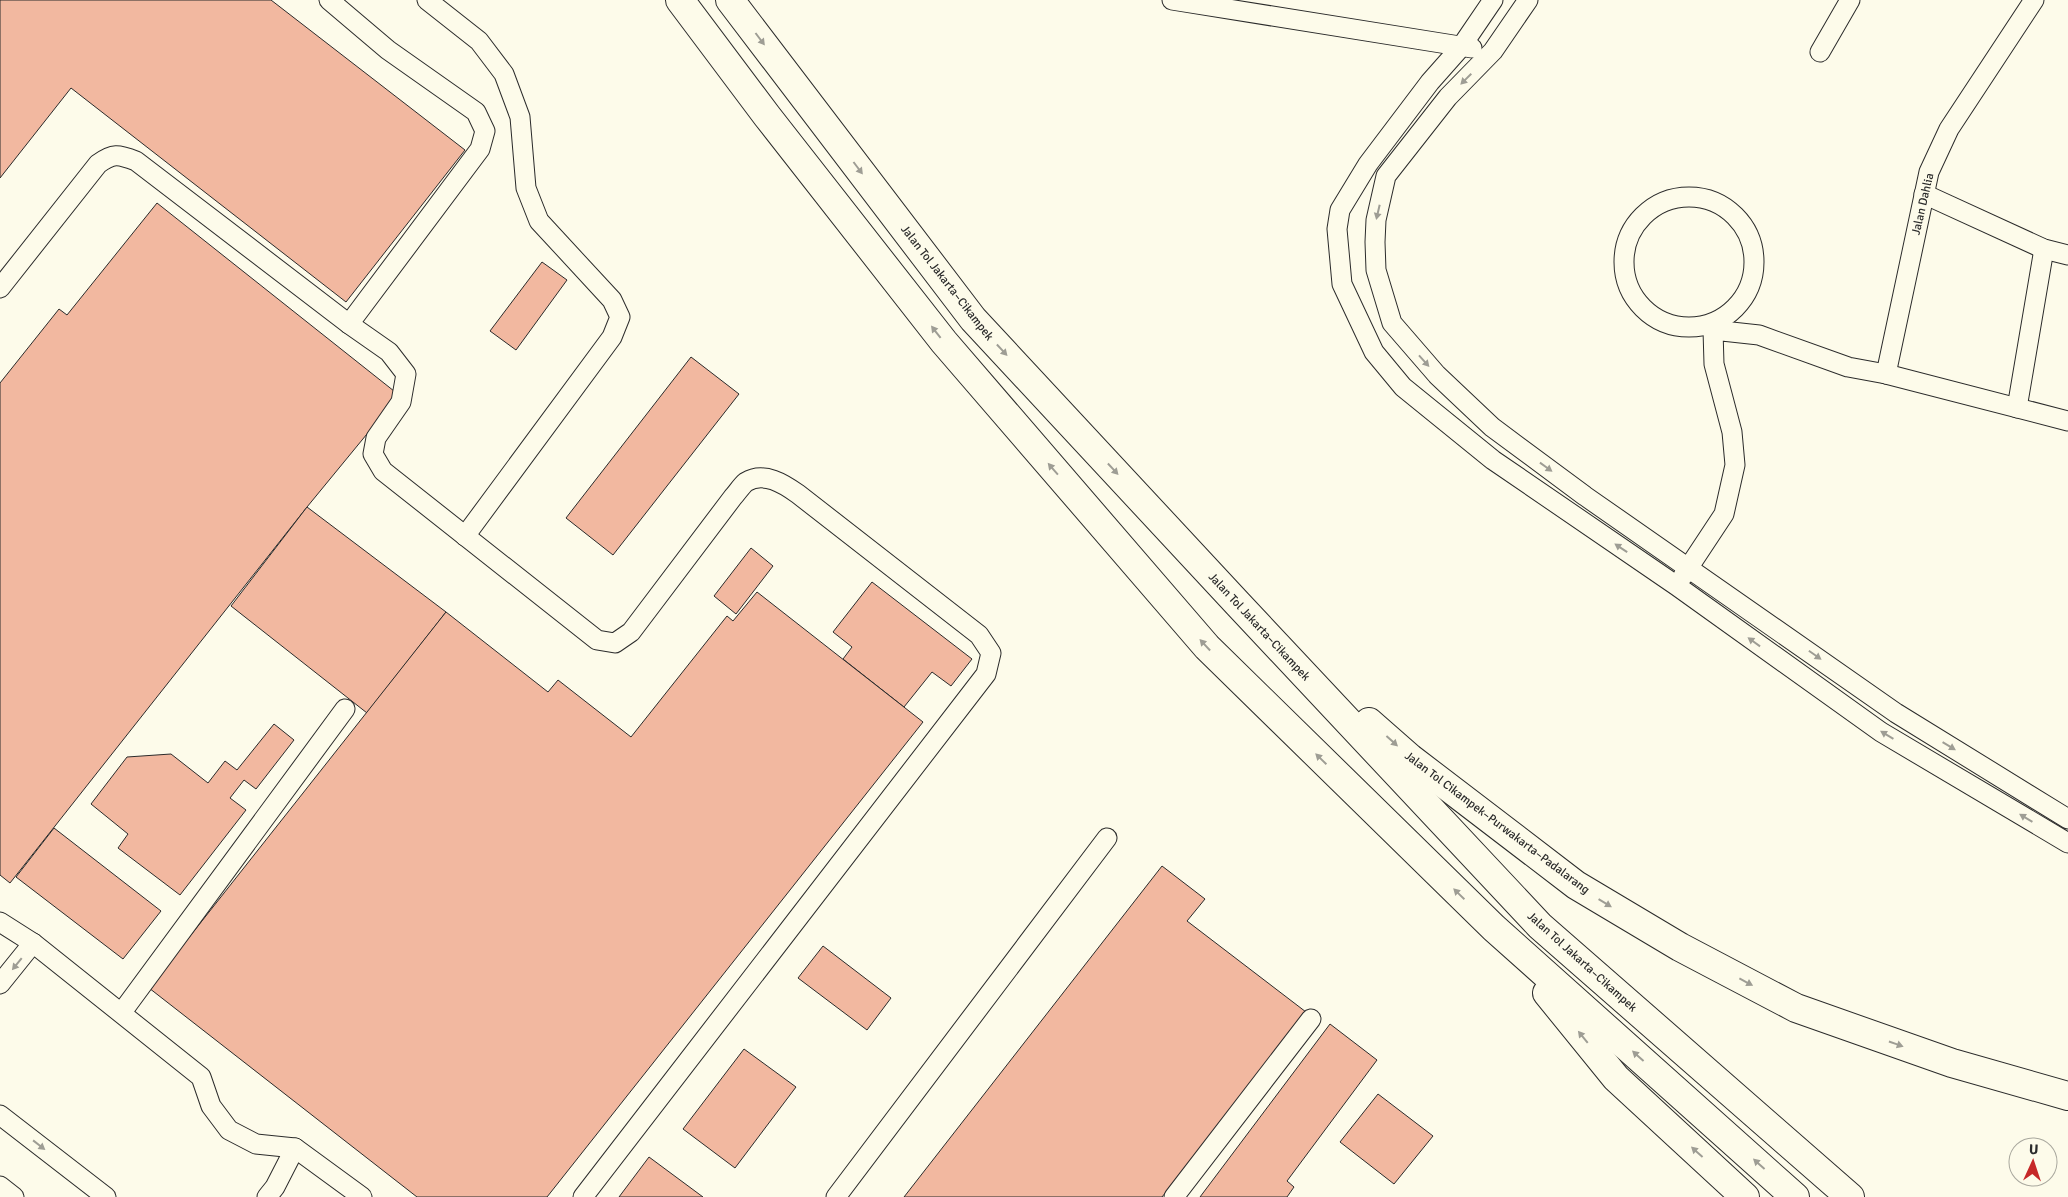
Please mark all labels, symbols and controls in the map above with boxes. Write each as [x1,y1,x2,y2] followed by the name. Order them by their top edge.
[754,32,765,45] one-way arrow
[1460,73,1472,85] one-way arrow
[853,161,863,175] one-way arrow
[1909,172,1937,236] street label: Jalan Dahlia
[1374,205,1382,220] one-way arrow
[897,222,997,344] street label: Jalan Tol Jakarta–Cikampek
[931,326,942,339] one-way arrow
[996,344,1008,356] one-way arrow
[1418,354,1430,366] one-way arrow
[1048,462,1059,475] one-way arrow
[1539,462,1553,472] one-way arrow
[1107,463,1118,476] one-way arrow
[1614,543,1628,553] one-way arrow
[1205,570,1313,684] street label: Jalan Tol Jakarta–Cikampek
[1747,637,1760,647] one-way arrow
[1199,639,1211,651] one-way arrow
[1808,650,1821,660] one-way arrow
[1880,730,1893,739] one-way arrow
[1385,736,1398,747] one-way arrow
[1943,741,1956,750] one-way arrow
[1402,748,1592,898] street label: Jalan Tol Cikampek–Purwakarta–Padalarang
[1315,753,1327,765] one-way arrow
[2020,814,2033,823] one-way arrow
[1454,888,1466,900] one-way arrow
[1598,898,1611,907] one-way arrow
[1524,909,1640,1015] street label: Jalan Tol Jakarta–Cikampek
[11,957,22,970] one-way arrow
[1739,978,1754,986] one-way arrow
[1577,1031,1588,1044] one-way arrow
[1889,1040,1904,1048] one-way arrow
[1632,1050,1644,1062] one-way arrow
[2008,1137,2058,1187] north arrow
[32,1139,45,1150] one-way arrow
[2028,1141,2039,1158] text: U
[1691,1146,1703,1158] one-way arrow
[1752,1159,1765,1170] one-way arrow

